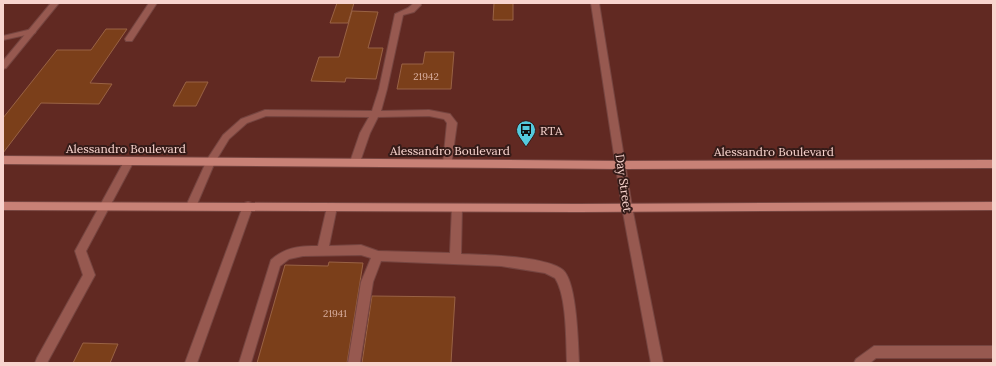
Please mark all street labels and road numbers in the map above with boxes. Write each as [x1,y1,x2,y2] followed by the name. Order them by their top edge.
[65,141,186,156] street label: Alessandro Boulevard
[389,143,510,158] street label: Alessandro Boulevard
[713,144,834,159] street label: Alessandro Boulevard
[613,153,636,213] street label: Day Street

